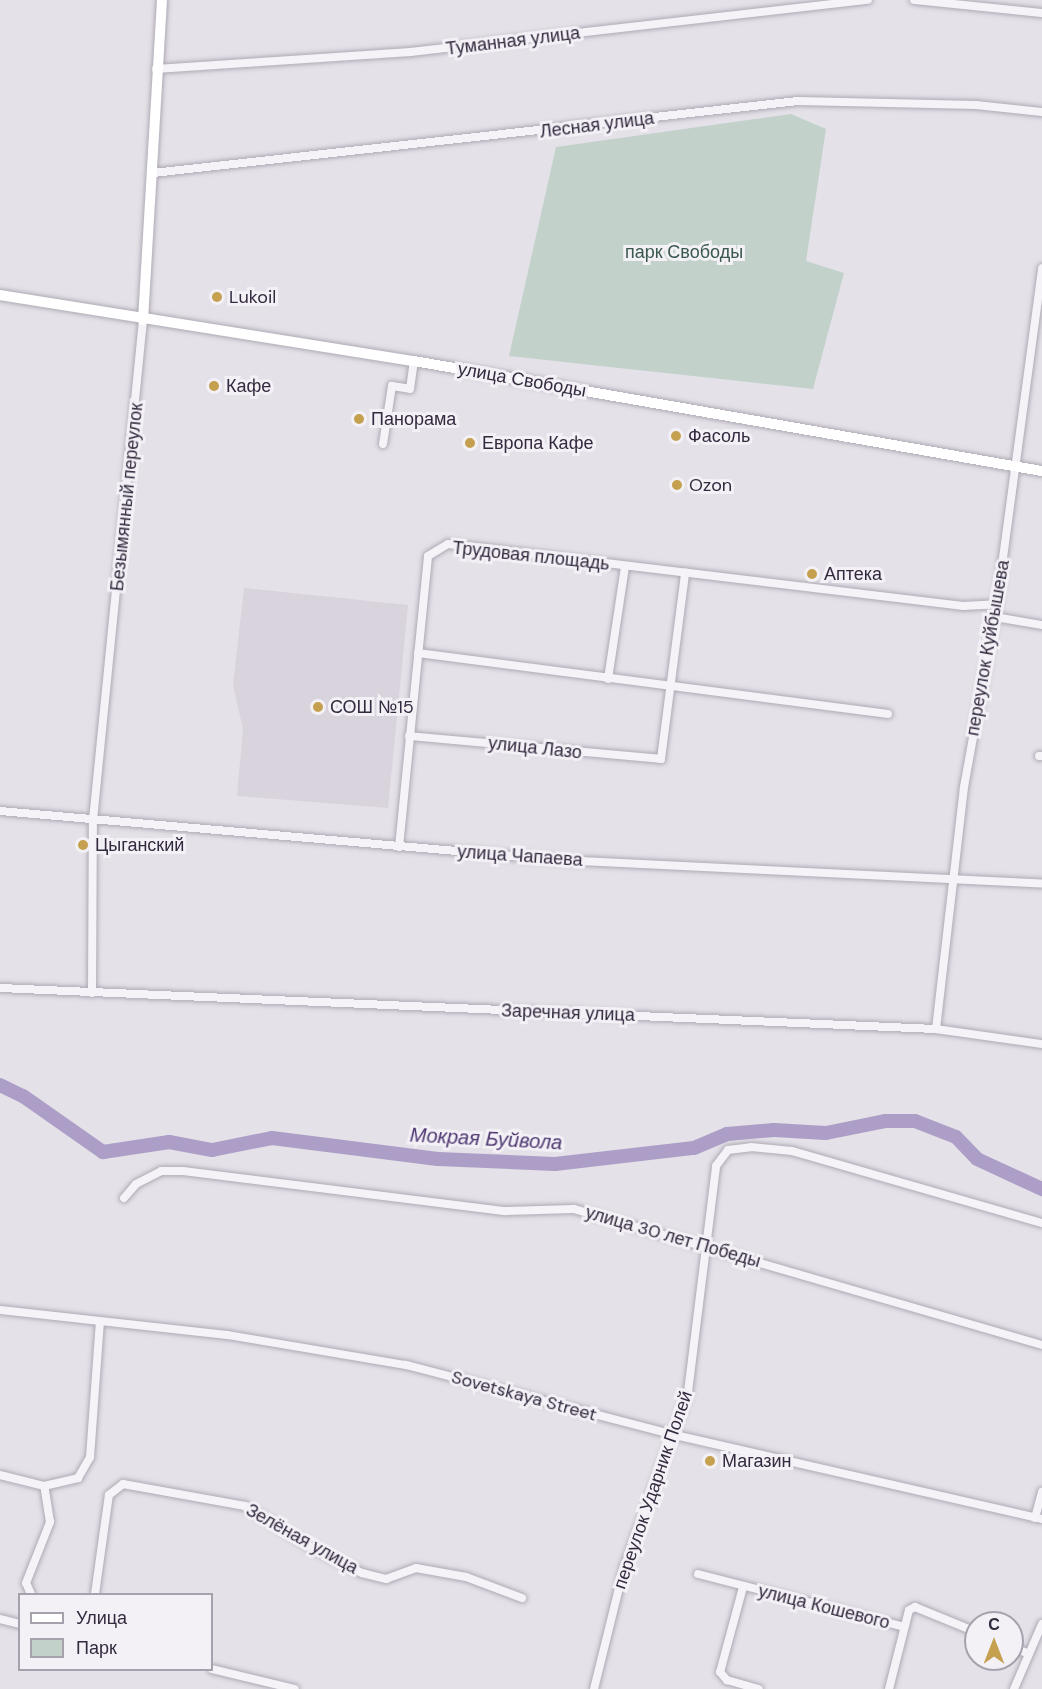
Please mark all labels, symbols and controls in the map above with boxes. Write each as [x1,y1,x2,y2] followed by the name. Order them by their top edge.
[445,22,581,60] street label: Туманная улица
[539,107,655,143] street label: Лесная улица
[625,241,743,263] park label: парк Свободы
[229,286,276,308] place label: Lukoil
[210,290,224,304] marker: Lukoil
[456,358,588,402] street label: улица Свободы
[226,375,271,397] place label: Кафе
[207,379,221,393] marker: Кафе
[106,402,148,592] street label: Безымянный переулок
[371,408,456,430] place label: Панорама
[352,412,366,426] marker: Панорама
[688,425,750,447] place label: Фасоль
[669,429,683,443] marker: Фасоль
[482,432,593,454] place label: Европа Кафе
[463,436,477,450] marker: Европа Кафе
[689,474,732,496] place label: Ozon
[670,478,684,492] marker: Ozon
[451,537,611,575] street label: Трудовая площадь
[962,558,1014,738] street label: переулок Куйбышева
[824,563,882,585] place label: Аптека
[805,567,819,581] marker: Аптека
[330,696,414,718] place label: СОШ №15
[311,700,325,714] marker: СОШ №15
[487,732,583,764] street label: улица Лазо
[95,834,184,856] place label: Цыганский
[76,838,90,852] marker: Цыганский
[457,841,583,871] street label: улица Чапаева
[501,1000,635,1026] street label: Заречная улица
[409,1123,563,1155] water label: Мокрая Буйвола
[583,1202,763,1272] street label: улица 30 лет Победы
[449,1366,599,1426] street label: Sovetskaya Street
[609,1388,697,1592] street label: переулок Ударник Полей
[722,1450,791,1472] place label: Магазин
[703,1454,717,1468] marker: Магазин
[242,1499,362,1579] street label: Зелёная улица
[756,1580,892,1634] street label: улица Кошевого
[18,1593,213,1671] legend
[76,1606,127,1630] text: Улица
[964,1611,1024,1671] north arrow
[988,1614,1000,1635] text: С
[76,1636,117,1660] text: Парк

